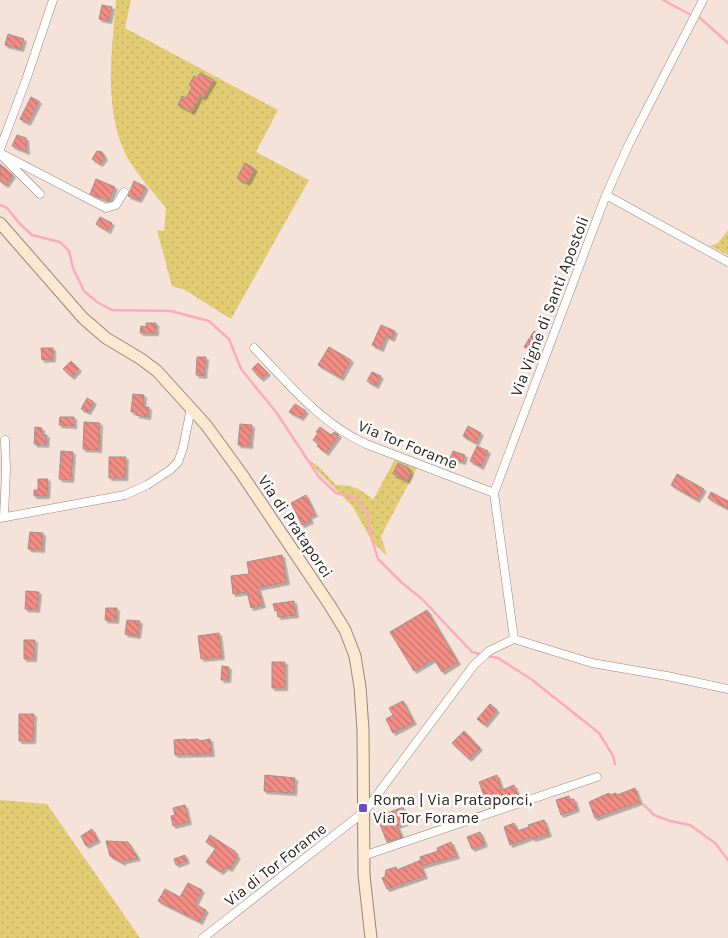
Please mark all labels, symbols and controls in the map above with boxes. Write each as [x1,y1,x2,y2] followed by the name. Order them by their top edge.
[506,213,593,399] street label: Via Vigne di Santi Apostoli
[355,416,460,473] street label: Via Tor Forame
[254,471,337,581] street label: Via di Prataporci
[373,790,532,827] place label: Roma | Via Prataporci, Via Tor Forame
[357,802,369,814] marker: Roma | Via Prataporci, Via Tor Forame
[221,819,330,910] street label: Via di Tor Forame

